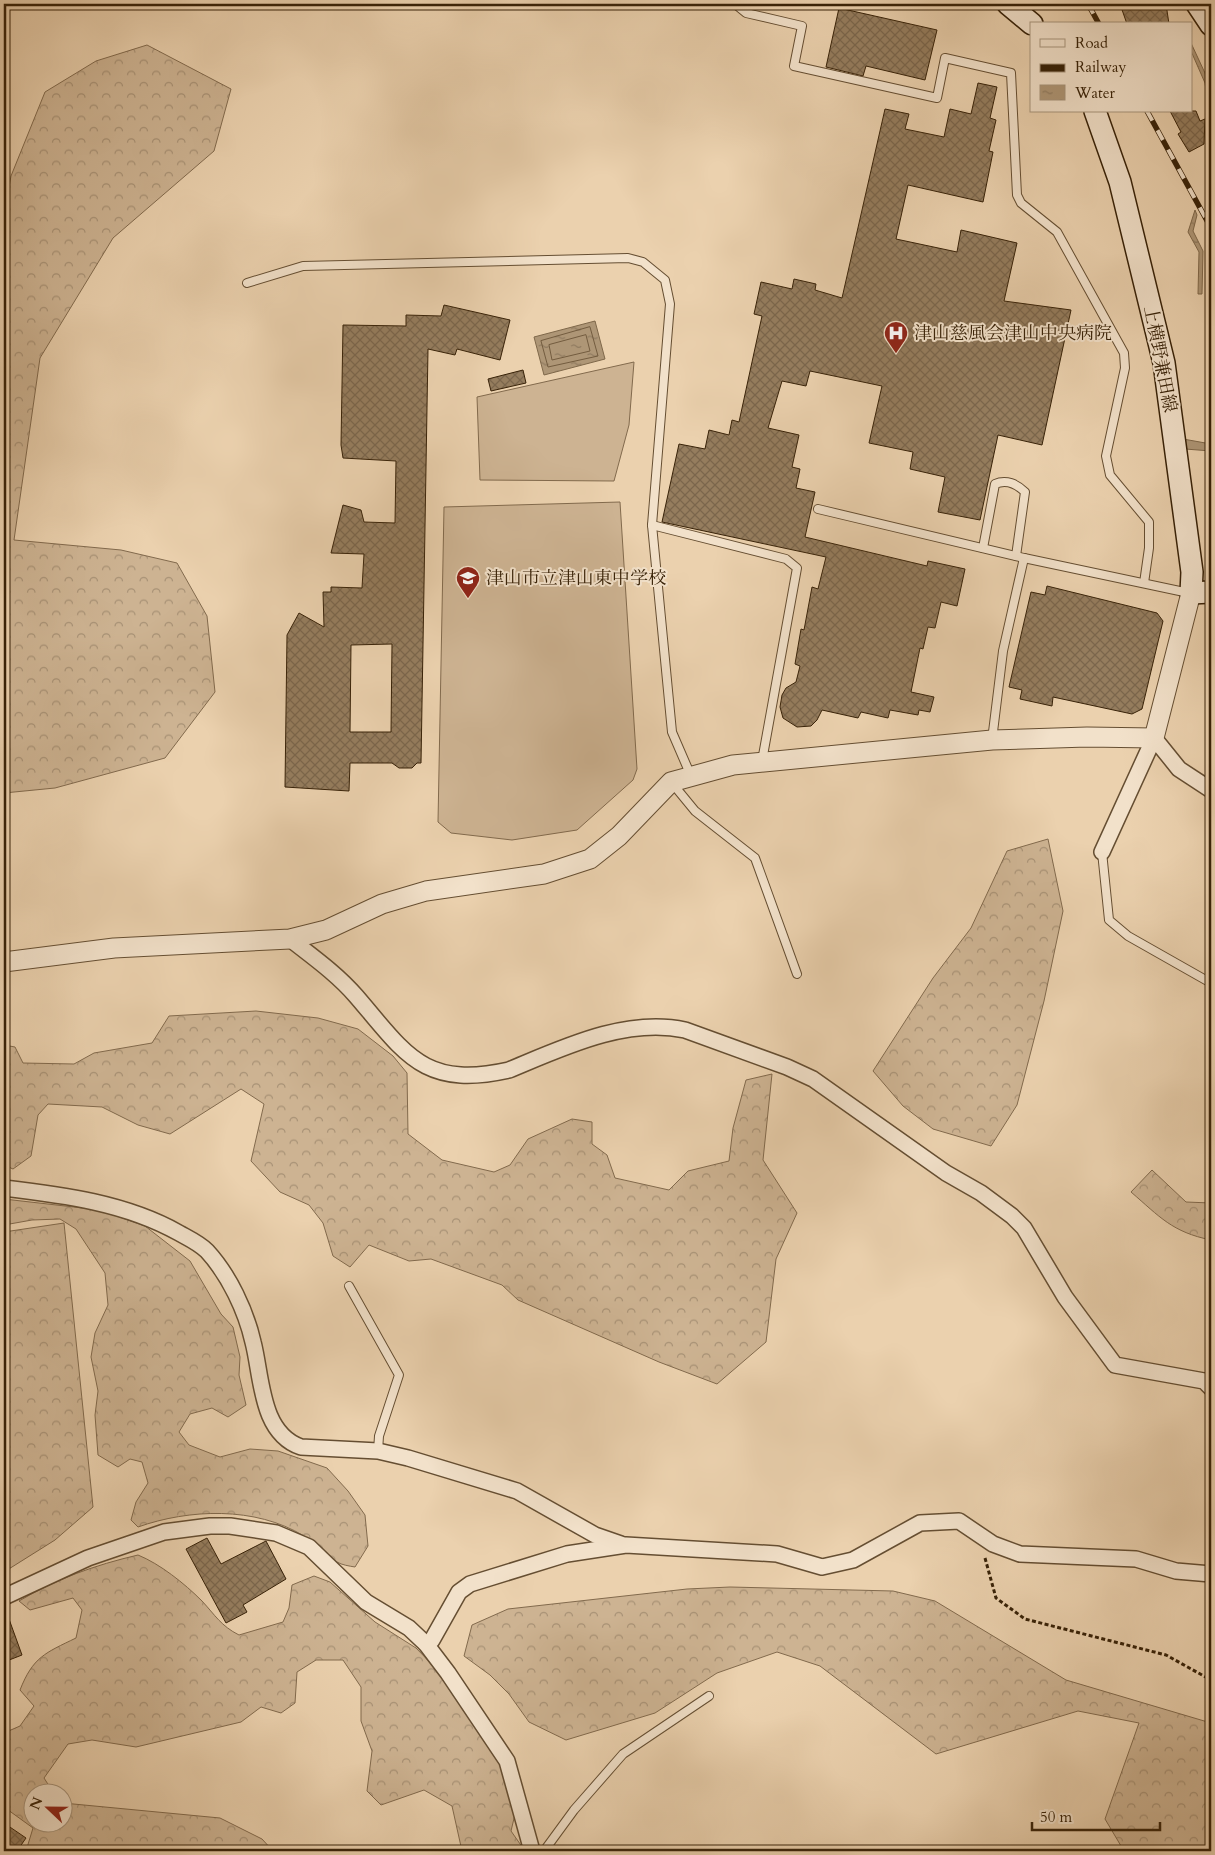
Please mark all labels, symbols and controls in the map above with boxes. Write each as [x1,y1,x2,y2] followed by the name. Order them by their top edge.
[1030,22,1192,112] legend
[1075,33,1108,53] text: Road
[1075,57,1126,77] text: Railway
[1074,83,1116,103] text: Water
[1137,304,1183,414] street label: 上横野兼田線
[883,320,909,354] hospital icon: 津山慈風会津山中央病院
[914,321,1112,346] place label: 津山慈風会津山中央病院
[455,565,481,599] school or university icon: 津山市立津山東中学校
[486,566,666,591] place label: 津山市立津山東中学校
[22,1782,72,1832] north arrow
[25,1794,47,1813] text: N
[1032,1800,1160,1832] scale bar
[1040,1807,1072,1827] text: 50 m

